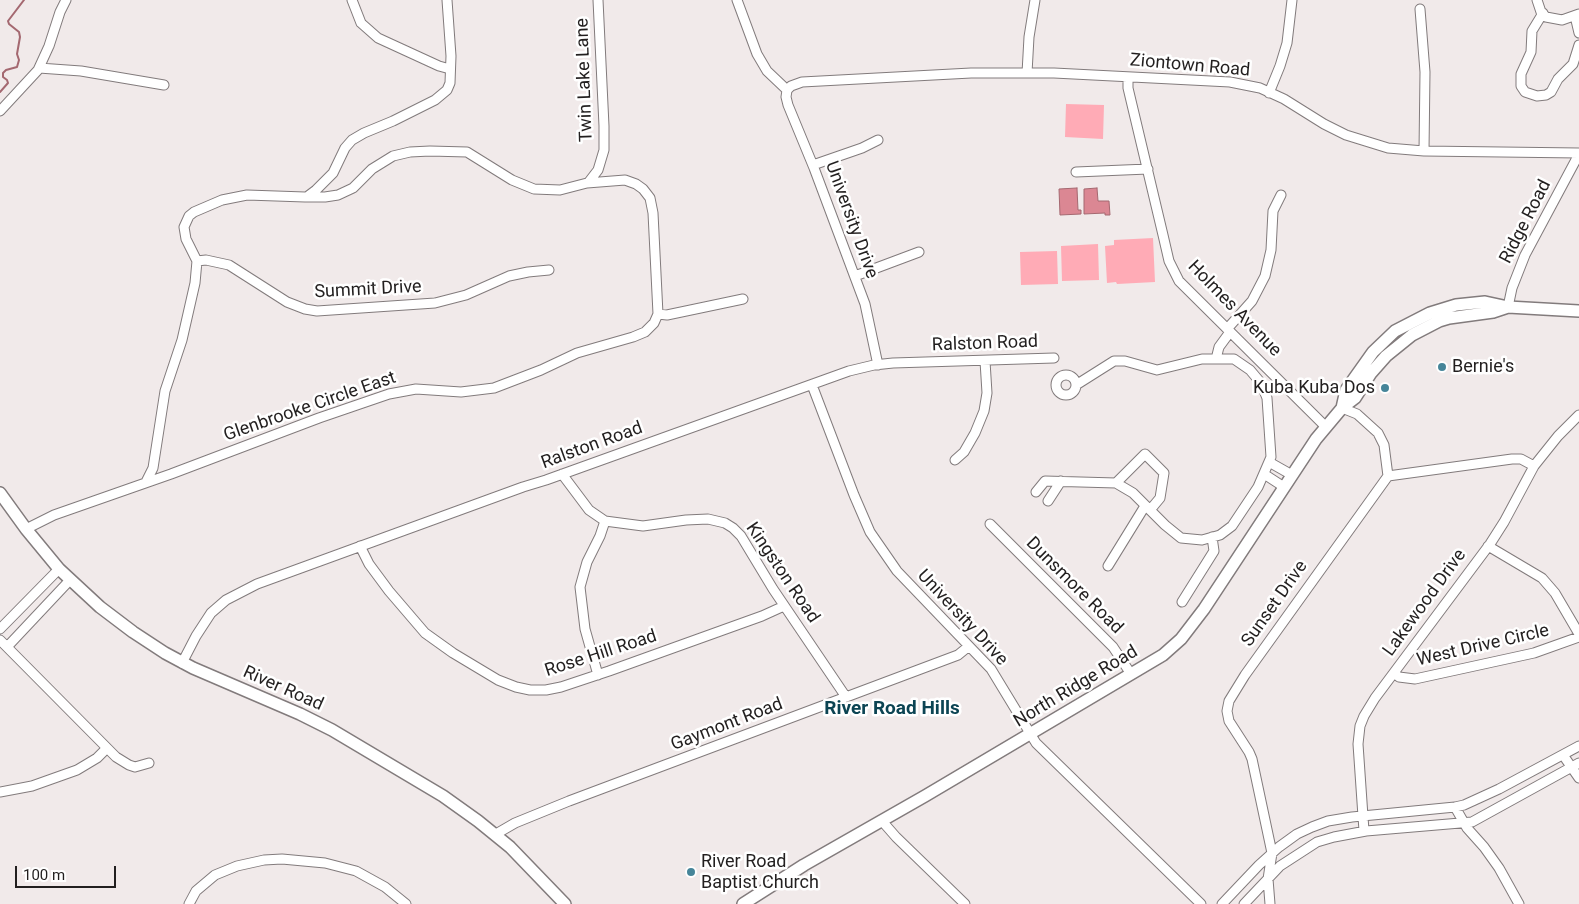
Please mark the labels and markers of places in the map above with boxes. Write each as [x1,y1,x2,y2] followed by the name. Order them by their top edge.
[1452,356,1514,378] place label: Bernie's
[1436,361,1448,373] marker: Bernie's
[1253,377,1375,399] place label: Kuba Kuba Dos
[1379,382,1391,394] marker: Kuba Kuba Dos
[701,851,819,894] place label: River Road Baptist Church
[685,866,697,878] marker: River Road Baptist Church

